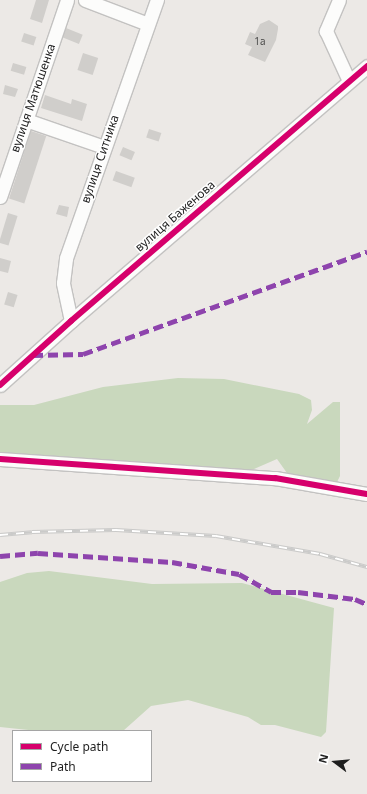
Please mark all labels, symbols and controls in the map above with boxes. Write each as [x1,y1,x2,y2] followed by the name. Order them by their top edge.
[254,36,266,48] house number: 1а
[8,42,58,154] street label: вулиця Матюшенка
[78,113,122,205] street label: вулиця Ситника
[132,177,218,255] street label: вулиця Баженова
[12,730,152,782] legend
[50,738,108,755] text: Cycle path
[315,742,355,782] north arrow
[315,752,331,765] text: N
[50,758,76,775] text: Path

